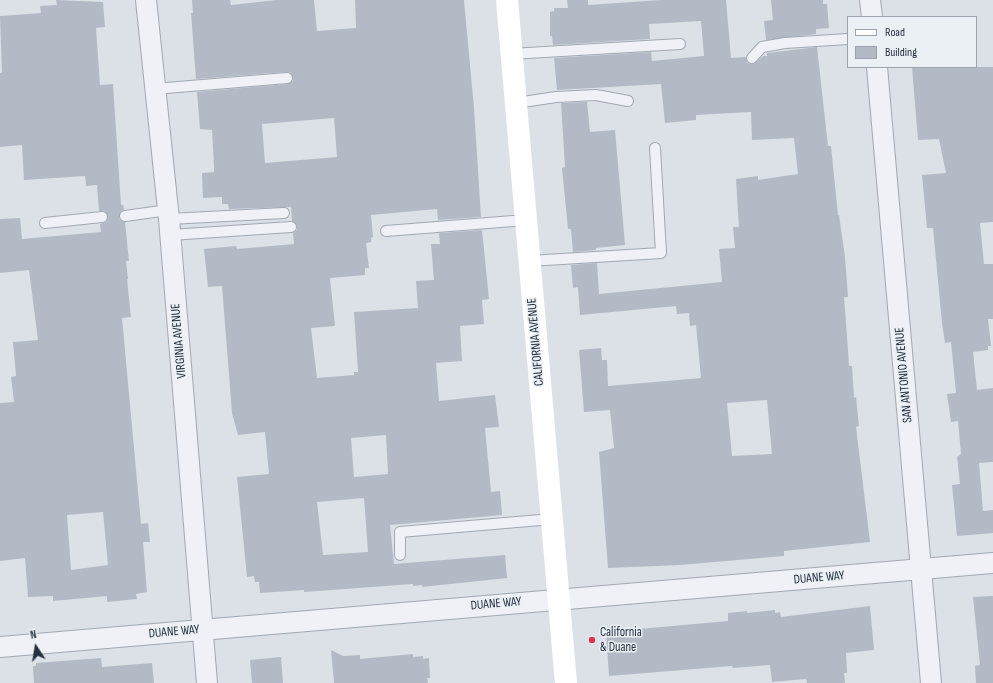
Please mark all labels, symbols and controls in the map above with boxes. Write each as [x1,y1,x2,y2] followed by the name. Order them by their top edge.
[847,16,977,68] legend
[885,25,905,40] text: Road
[885,45,917,60] text: Building
[524,297,548,387] street label: CALIFORNIA AVENUE
[168,303,190,379] street label: VIRGINIA AVENUE
[892,326,916,424] street label: SAN ANTONIO AVENUE
[793,568,845,588] street label: DUANE WAY
[470,594,522,614] street label: DUANE WAY
[148,622,200,642] street label: DUANE WAY
[600,625,642,656] place label: California & Duane
[16,627,56,667] north arrow
[29,628,38,642] text: N
[587,635,597,645] marker: California & Duane

